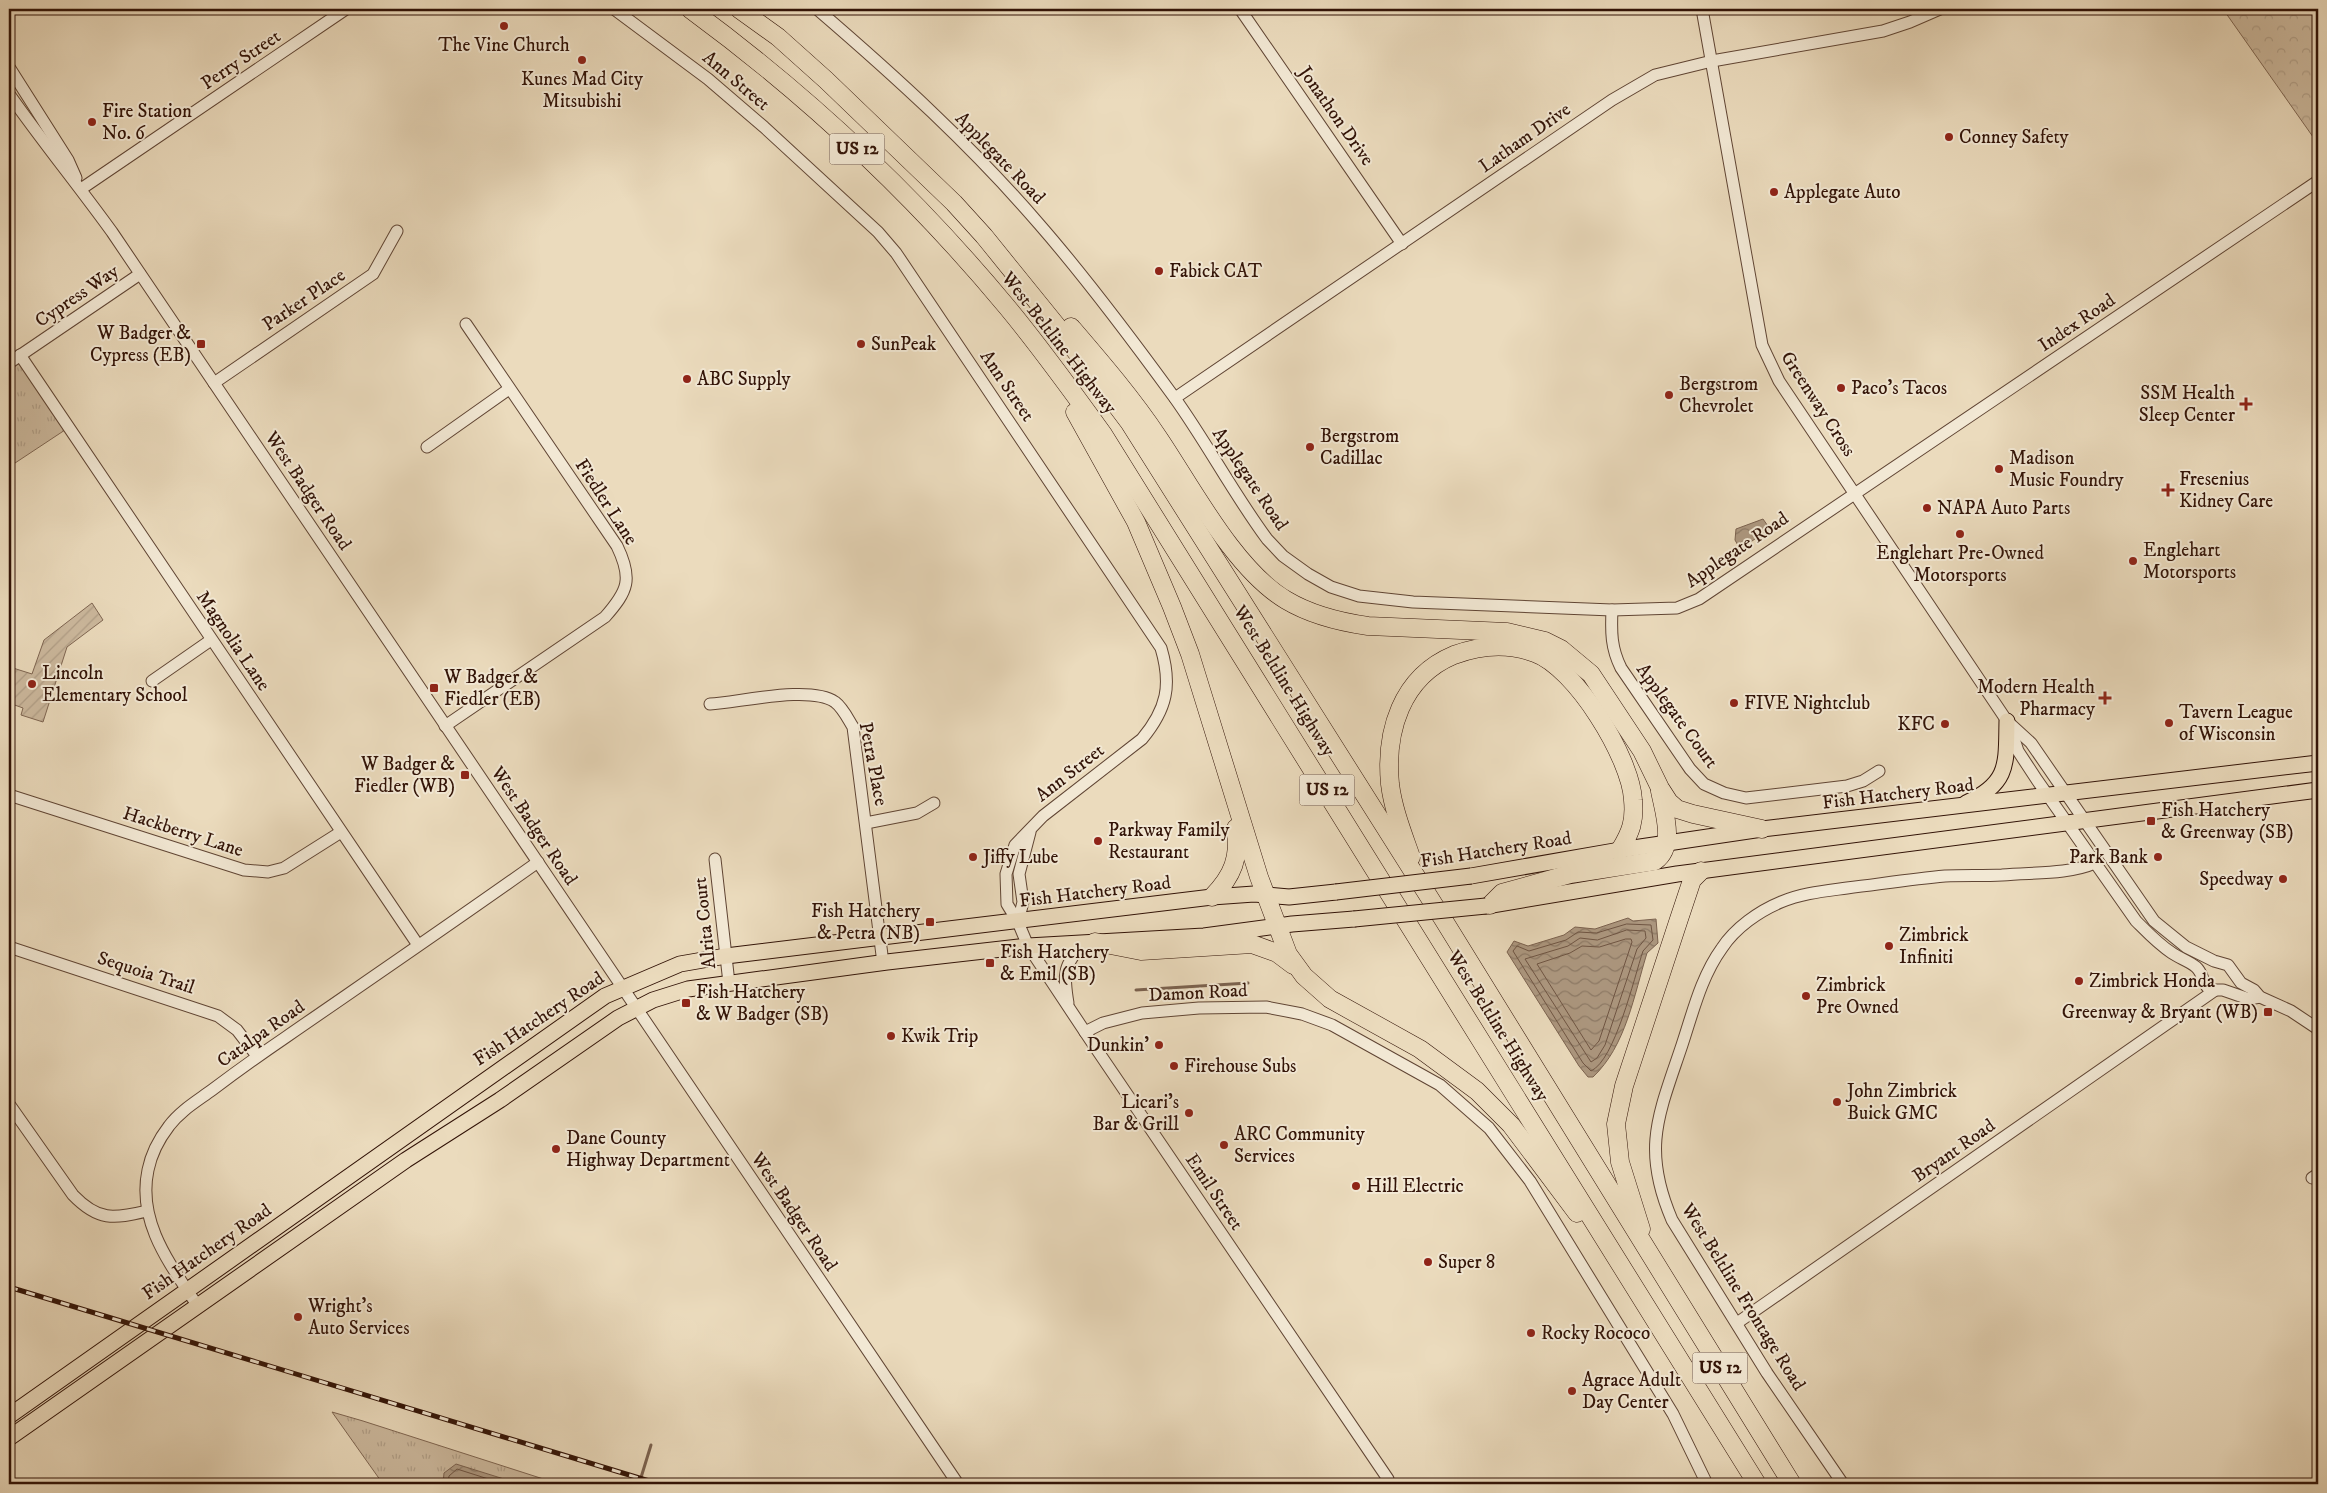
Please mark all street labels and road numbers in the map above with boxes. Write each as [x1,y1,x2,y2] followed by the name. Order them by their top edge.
[197,25,285,95] street label: Perry Street
[698,46,774,116] street label: Ann Street
[1292,60,1379,170] street label: Jonathon Drive
[1475,98,1575,178] street label: Latham Drive
[950,107,1050,209] street label: Applegate Road
[830,134,884,164] road number: US 12
[31,259,124,332] street label: Cypress Way
[258,264,350,336] street label: Parker Place
[996,267,1122,419] street label: West Beltline Highway
[2034,289,2120,357] street label: Index Road
[975,346,1039,426] street label: Ann Street
[1775,347,1861,461] street label: Greenway Cross
[1207,423,1293,535] street label: Applegate Road
[259,427,356,555] street label: West Badger Road
[570,455,642,549] street label: Fiedler Lane
[1681,507,1793,593] street label: Applegate Road
[191,586,275,696] street label: Magnolia Lane
[1228,600,1340,762] street label: West Beltline Highway
[1631,659,1723,773] street label: Applegate Court
[854,720,892,808] street label: Petra Place
[1031,739,1109,807] street label: Ann Street
[485,762,582,890] street label: West Badger Road
[1821,773,1976,815] street label: Fish Hatchery Road
[1300,774,1354,806] road number: US 12
[120,802,246,862] street label: Hackberry Lane
[1419,827,1574,873] street label: Fish Hatchery Road
[1018,871,1173,913] street label: Fish Hatchery Road
[689,876,721,970] street label: Alrita Court
[1442,945,1554,1107] street label: West Beltline Highway
[94,946,198,1001] street label: Sequoia Trail
[469,967,609,1071] street label: Fish Hatchery Road
[1148,979,1249,1007] street label: Damon Road
[213,995,310,1073] street label: Catalpa Road
[1908,1114,2000,1188] street label: Bryant Road
[745,1148,842,1276] street label: West Badger Road
[1180,1149,1248,1235] street label: Emil Street
[1675,1198,1810,1395] street label: West Beltline Frontage Road
[138,1199,276,1305] street label: Fish Hatchery Road
[1692,1352,1748,1384] road number: US 12

